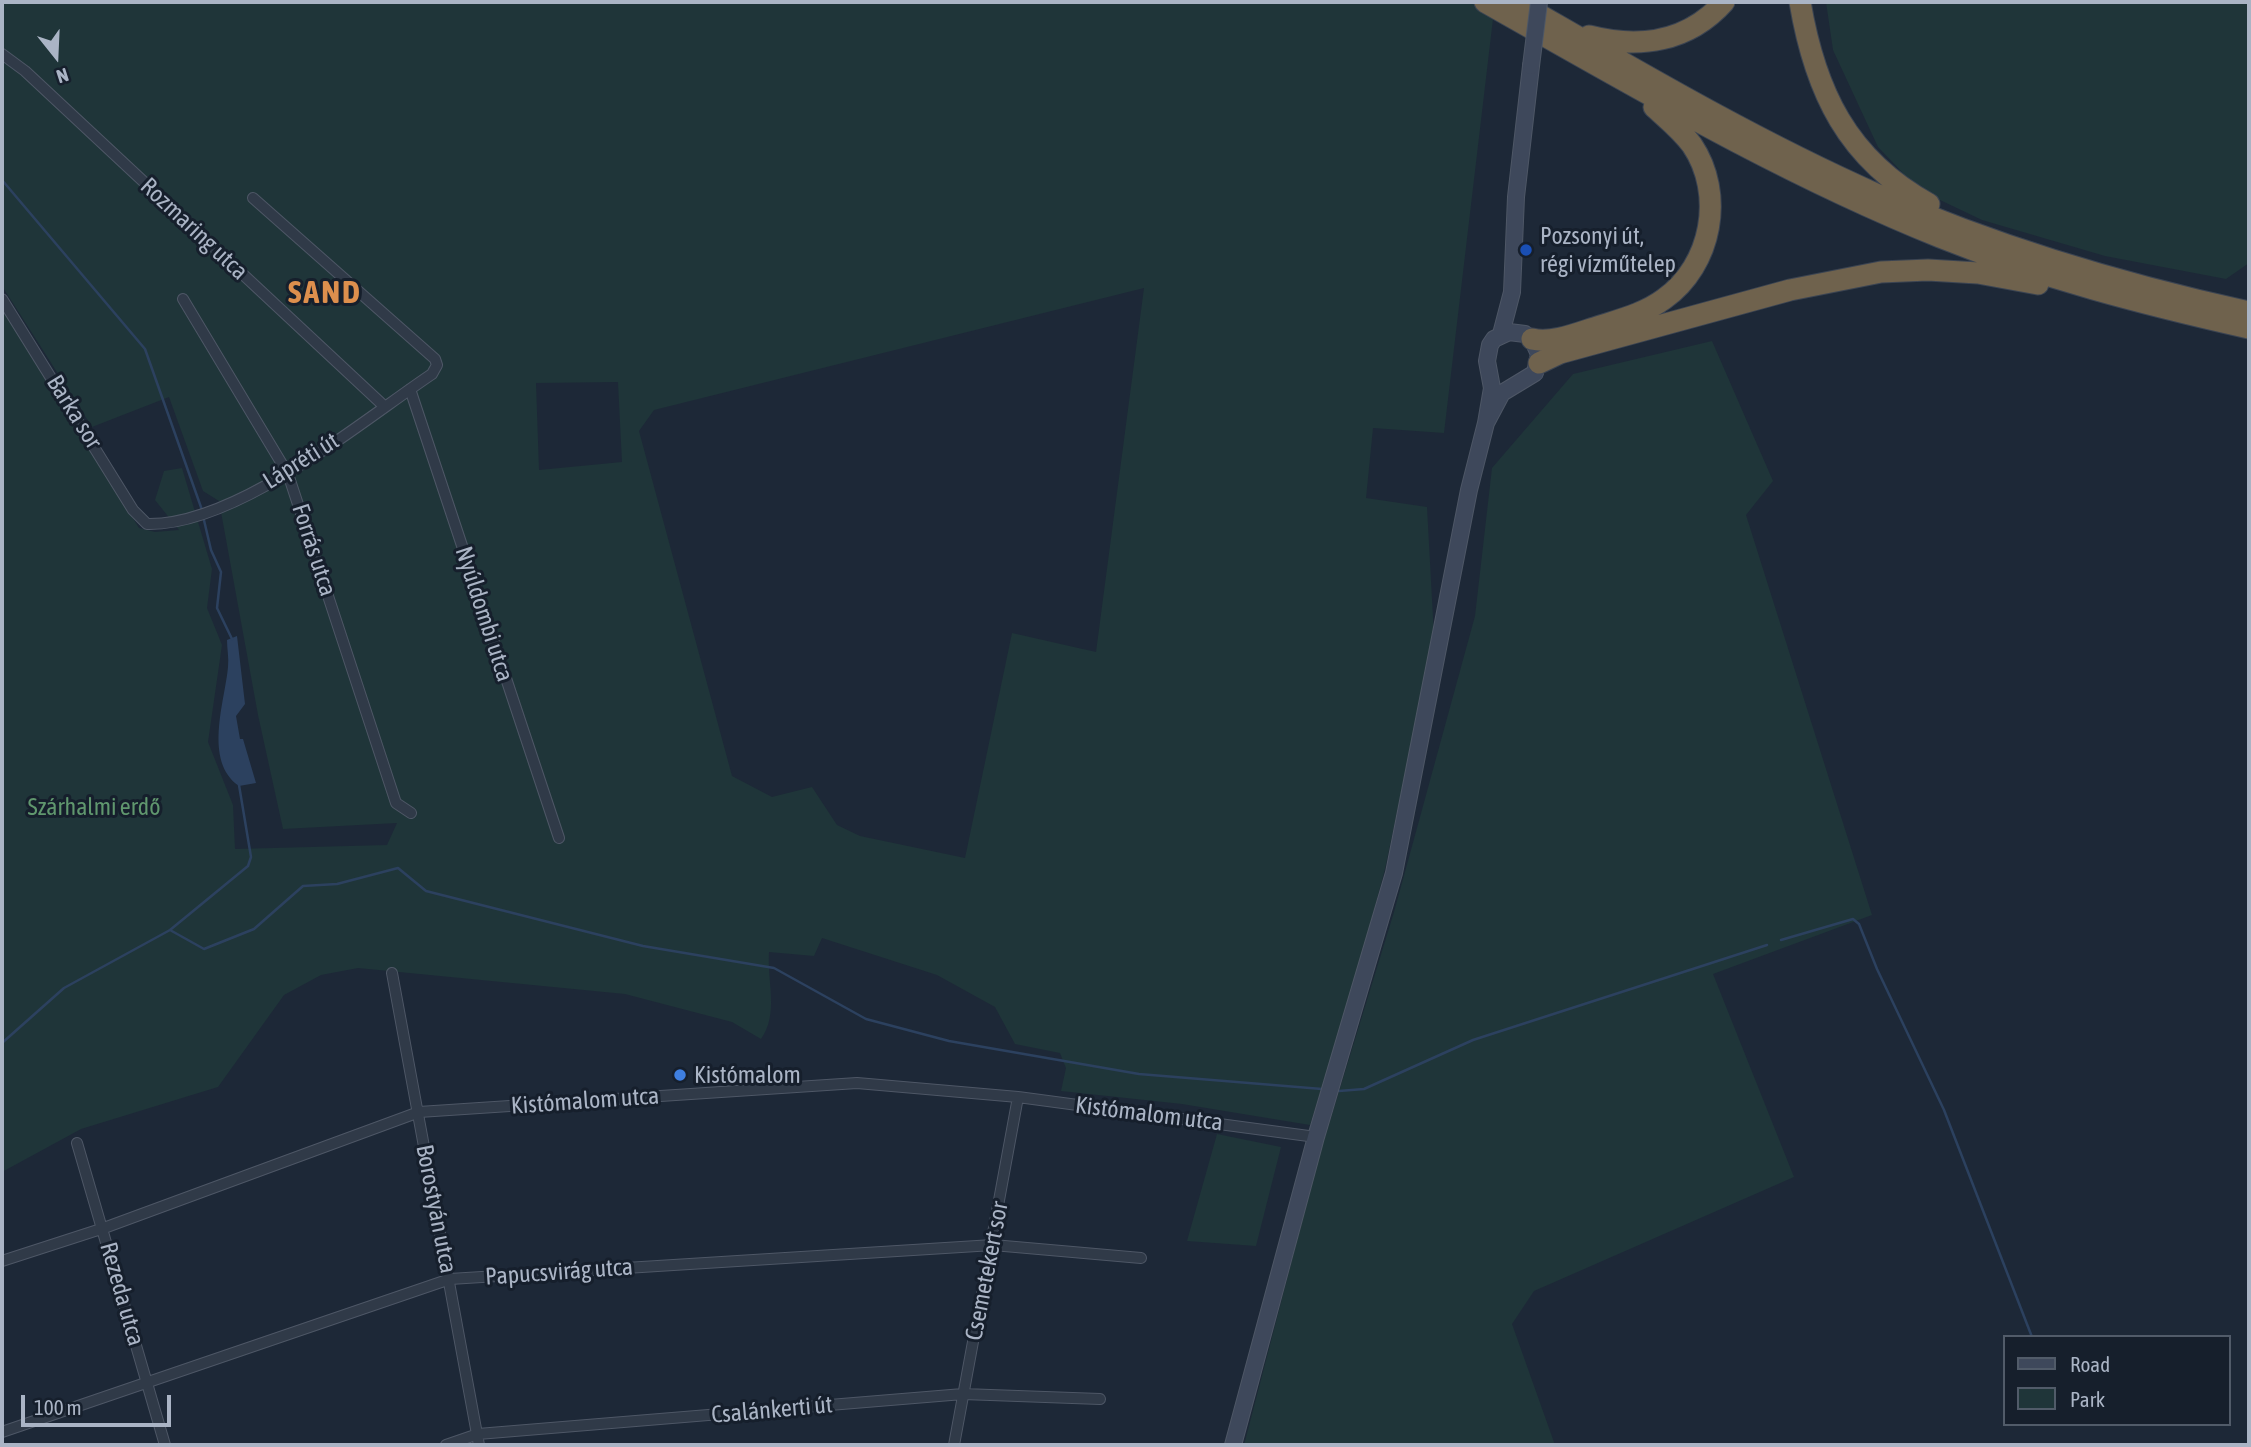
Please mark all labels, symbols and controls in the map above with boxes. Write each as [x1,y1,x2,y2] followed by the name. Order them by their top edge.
[21,21,91,91] north arrow
[54,64,71,88] text: N
[134,172,254,286] street label: Rozmaring utca
[1540,222,1676,278] place label: Pozsonyi út, régi vízműtelep
[1518,242,1534,258] marker: Pozsonyi út, régi vízműtelep
[289,274,361,312] district label: SAND
[40,370,108,454] street label: Barka sor
[258,427,344,495] street label: Lápréti út
[286,500,342,600] street label: Forrás utca
[449,543,519,685] street label: Nyúldombi utca
[28,793,160,821] park label: Szárhalmi erdő
[694,1061,801,1089] place label: Kistómalom
[672,1067,688,1083] marker: Kistómalom
[510,1081,660,1121] street label: Kistómalom utca
[1074,1091,1224,1137] street label: Kistómalom utca
[409,1142,463,1276] street label: Borostyán utca
[959,1199,1015,1343] street label: Csemetekert sor
[94,1239,150,1349] street label: Rezeda utca
[484,1252,634,1292] street label: Papucsvirág utca
[2002,1335,2230,1426] legend
[2070,1352,2110,1376] text: Road
[24,1380,175,1424] scale bar
[2070,1387,2105,1411] text: Park
[710,1390,834,1430] street label: Csalánkerti út
[34,1395,82,1419] text: 100 m

